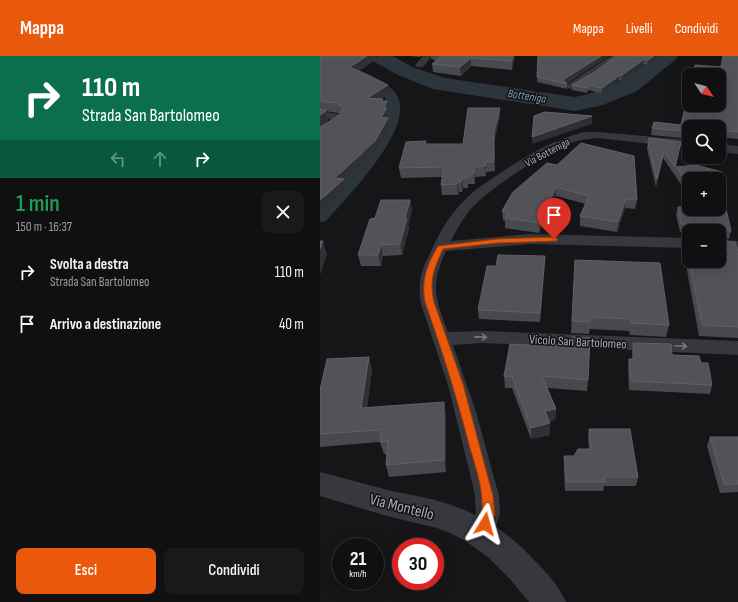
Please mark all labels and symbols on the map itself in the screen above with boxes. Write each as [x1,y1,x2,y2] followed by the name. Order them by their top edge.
[682,68,726,112] north arrow
[507,86,547,107] water label: Botteniga
[523,135,572,170] street label: Via Botteniga
[537,198,571,239] pin
[529,331,627,353] street label: Vicolo San Bartolomeo
[474,333,487,341] one-way arrow
[674,342,687,349] one-way arrow
[367,490,436,525] street label: Via Montello
[464,503,506,545] position arrow
[392,538,444,590] speed limit sign: 30

